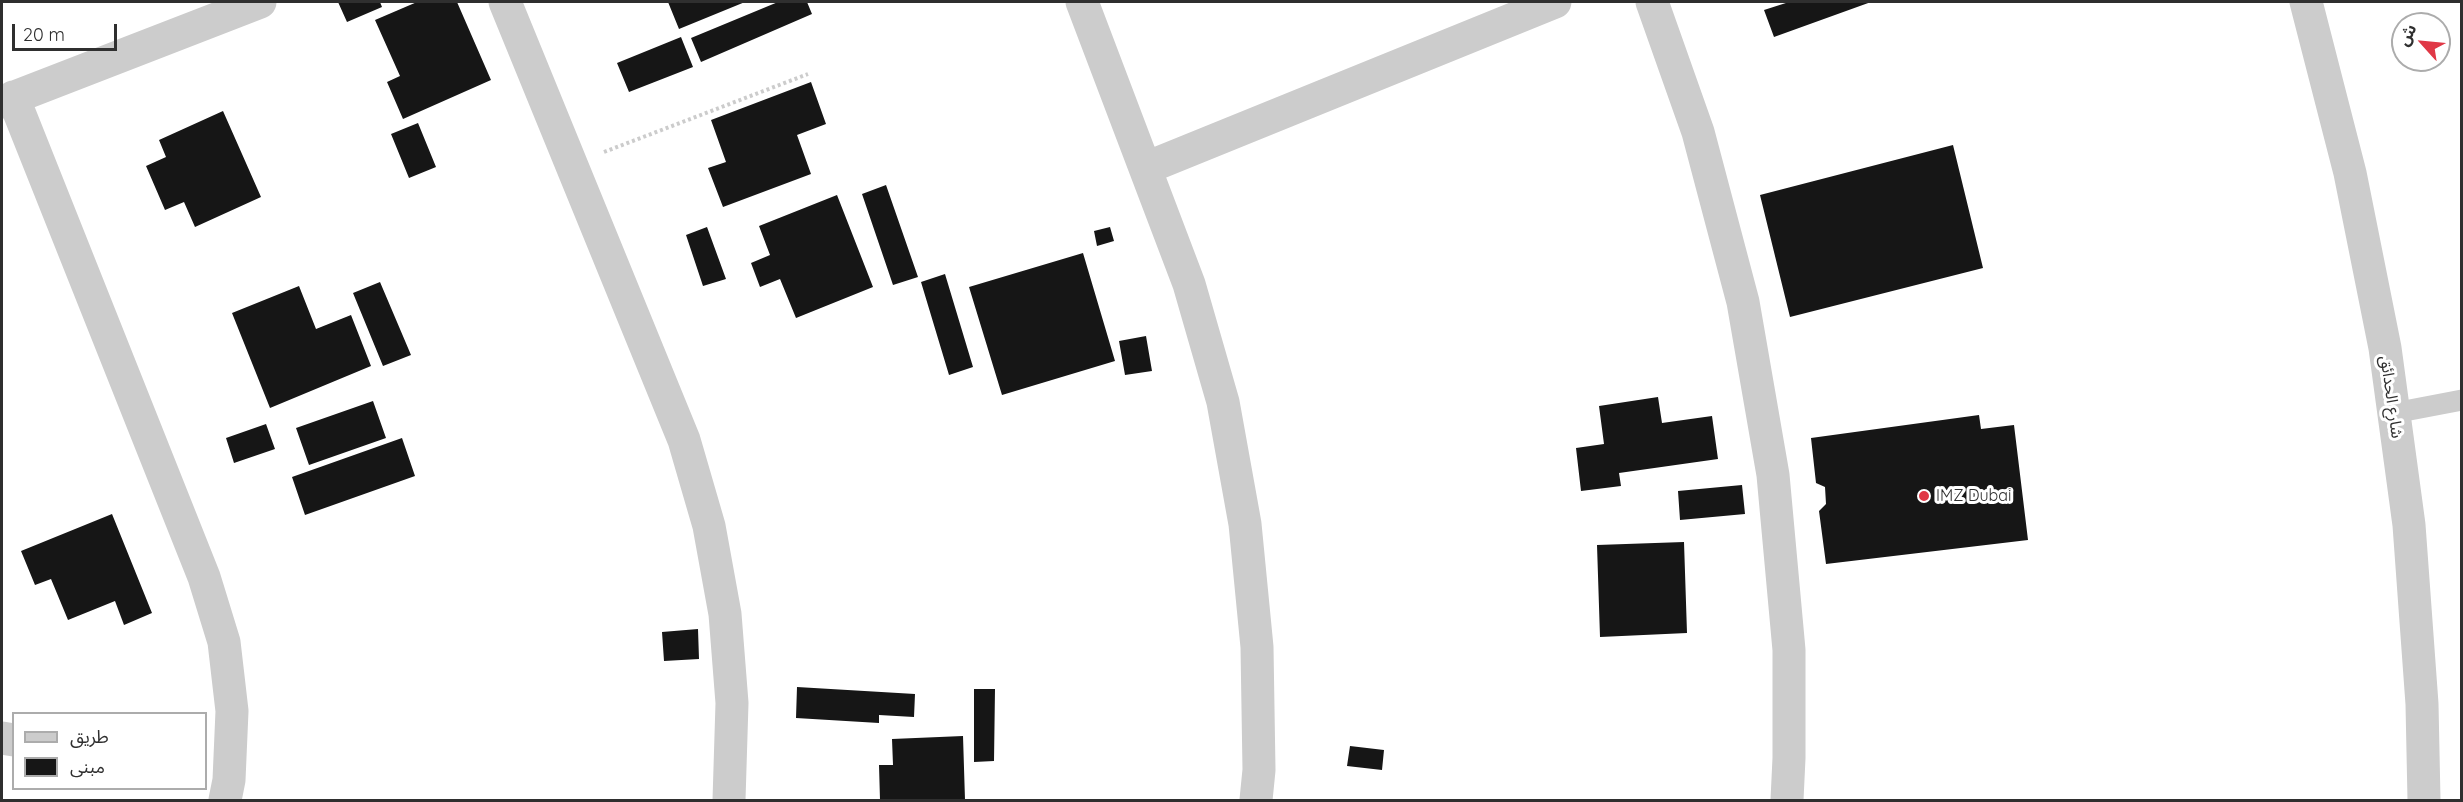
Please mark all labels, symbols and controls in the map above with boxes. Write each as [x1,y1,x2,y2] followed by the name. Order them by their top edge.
[15,12,120,50] scale bar
[2391,12,2451,72] north arrow
[2393,20,2421,49] text: ش
[23,23,65,46] text: 20 m
[2376,354,2406,440] street label: شارع الحدائق
[1936,486,2011,506] place label: IMZ Dubai
[1917,489,1931,503] marker: IMZ Dubai
[12,712,207,790] legend
[70,725,109,748] text: طريق
[70,755,105,778] text: مبنى

